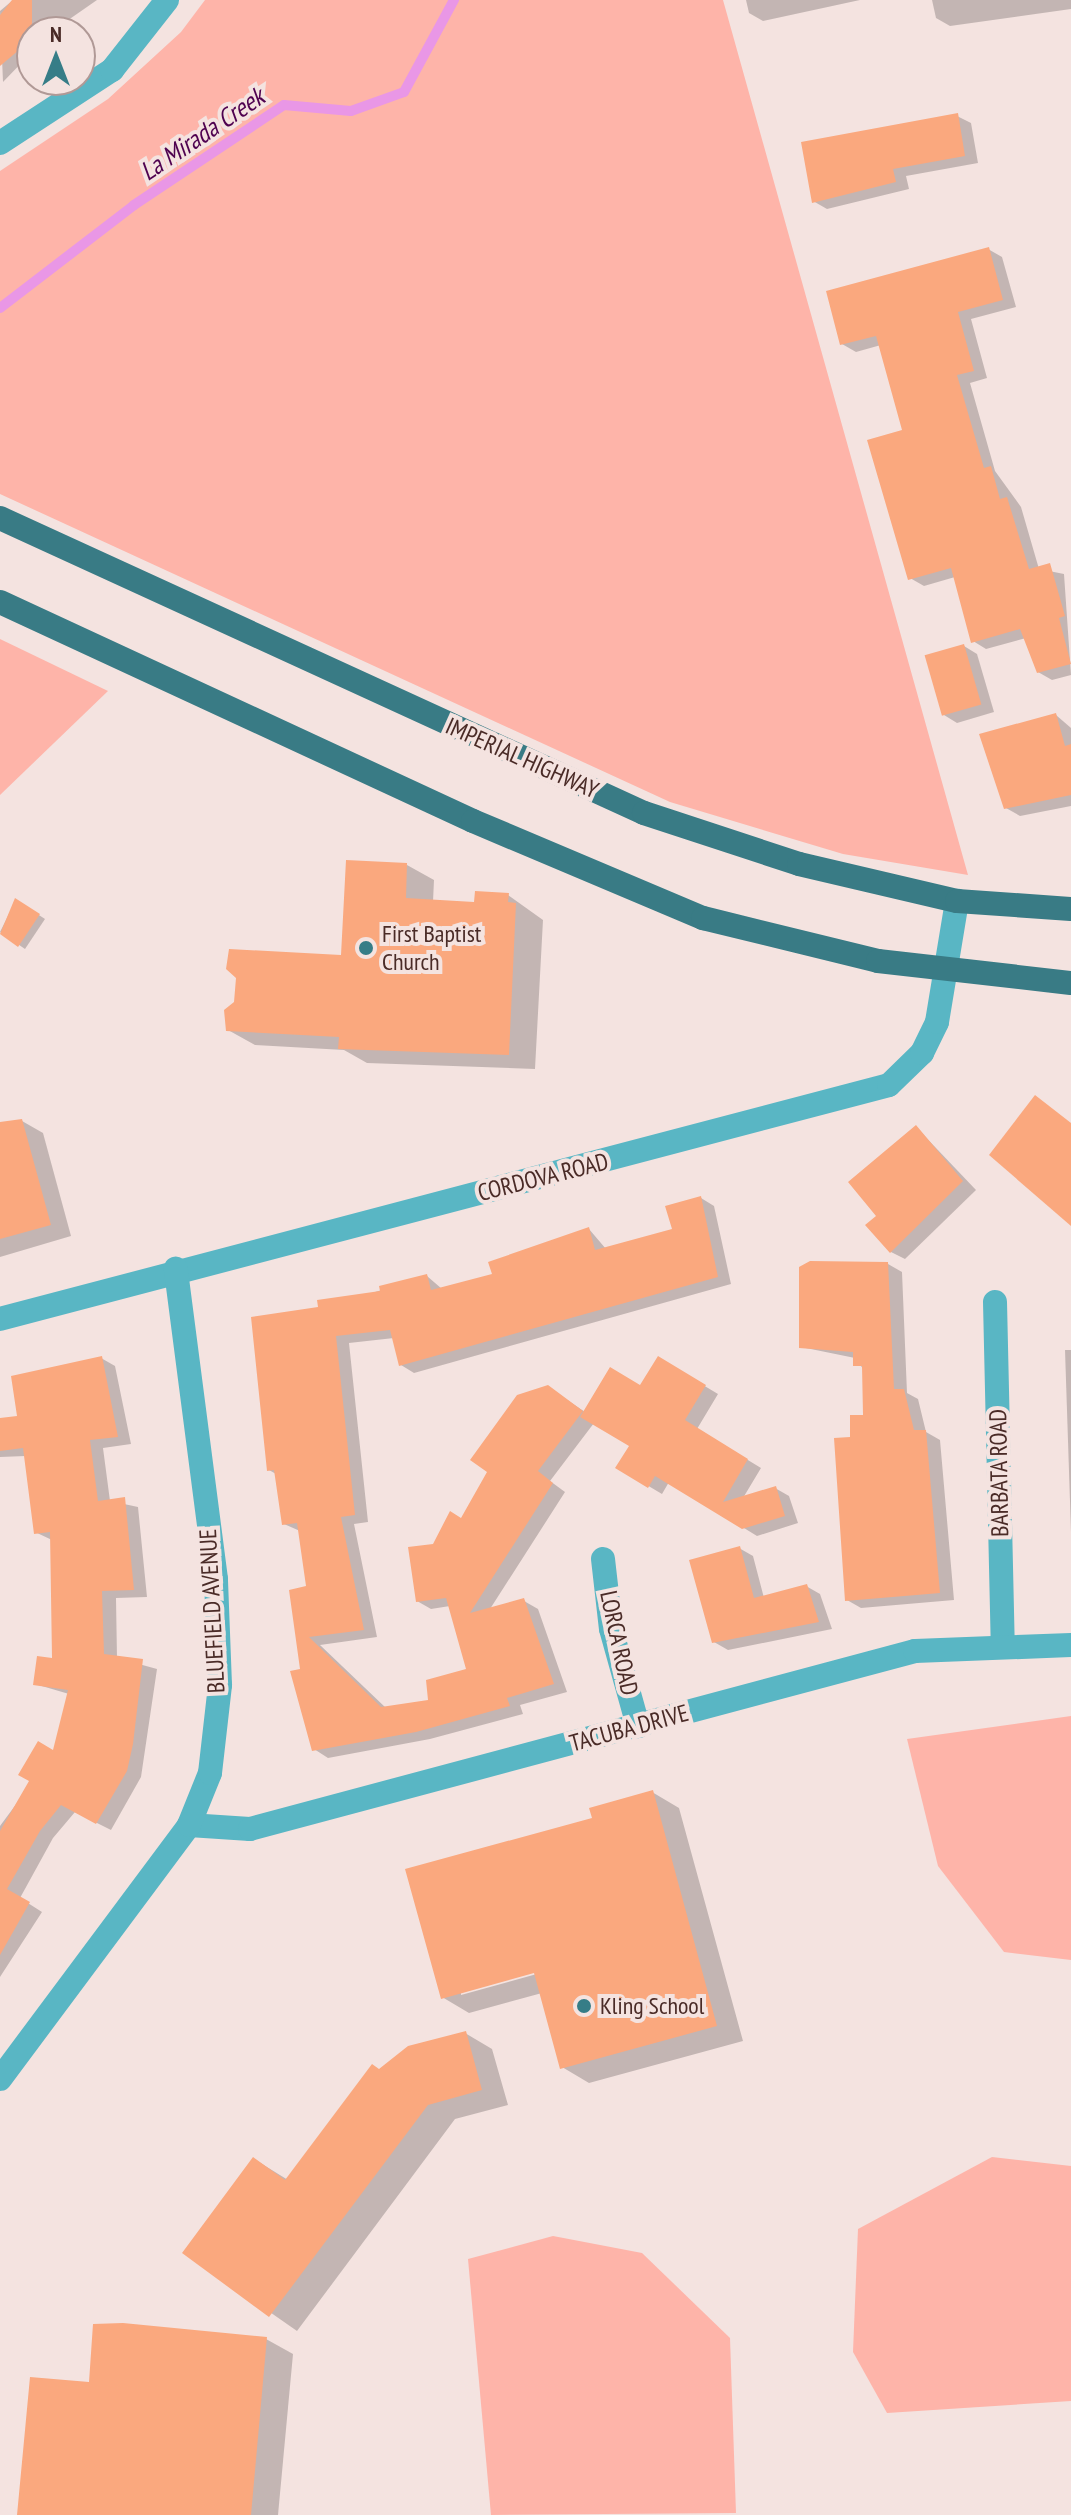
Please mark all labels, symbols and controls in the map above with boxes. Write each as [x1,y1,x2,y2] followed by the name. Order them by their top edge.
[16,16,96,96] north arrow
[50,20,62,48] text: N
[134,81,270,187] water label: La Mirada Creek
[441,711,603,805] street label: IMPERIAL HIGHWAY
[382,920,481,976] place label: First Baptist Church
[357,939,375,957] marker: First Baptist Church
[474,1147,612,1207] street label: CORDOVA ROAD
[983,1408,1015,1538] street label: BARBATA ROAD
[193,1528,231,1694] street label: BLUEFIELD AVENUE
[594,1588,644,1698] street label: LORCA ROAD
[566,1698,692,1758] street label: TACUBA DRIVE
[600,1992,704,2020] place label: Kling School
[575,1997,593,2015] marker: Kling School

